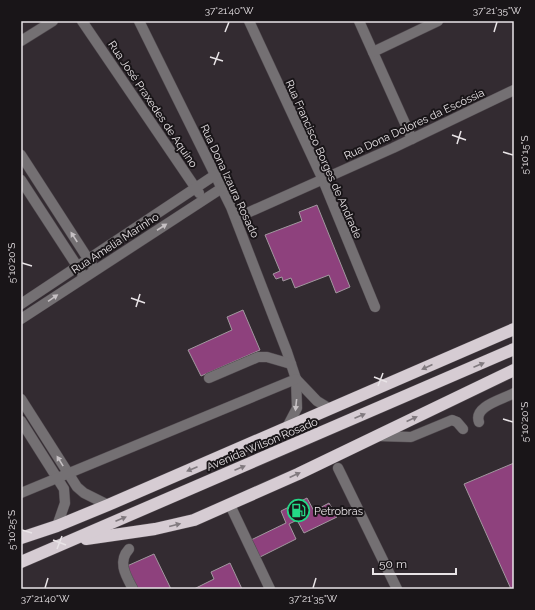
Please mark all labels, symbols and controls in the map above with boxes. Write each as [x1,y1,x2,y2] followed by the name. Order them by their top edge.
[205,5,254,16] text: 37°21'40"W
[473,5,522,16] text: 37°21'35"W
[105,38,200,170] street label: Rua José Praxedes de Aquino
[283,78,365,241] street label: Rua Francisco Borges de Andrade
[342,86,486,163] street label: Rua Dona Dolores da Escóssia
[198,122,262,240] street label: Rua Dona Izaura Rosado
[519,135,530,175] text: 5°10'15"S
[69,210,162,277] street label: Rua Amelia Marinho
[156,223,168,230] one-way arrow
[71,231,78,243] one-way arrow
[6,243,17,283] text: 5°10'20"S
[48,294,59,302] one-way arrow
[474,361,486,367] one-way arrow
[421,364,433,370] one-way arrow
[293,399,299,411] one-way arrow
[519,402,530,442] text: 5°10'20"S
[354,413,365,419] one-way arrow
[205,415,320,474] street label: Avenida Wilson Rosado
[407,416,418,422] one-way arrow
[57,455,64,467] one-way arrow
[235,465,246,471] one-way arrow
[187,466,198,472] one-way arrow
[289,472,301,479] one-way arrow
[286,498,312,524] fuel station icon: Petrobras
[314,505,363,518] place label: Petrobras
[6,510,17,550] text: 5°10'25"S
[116,516,128,522] one-way arrow
[169,522,181,528] one-way arrow
[373,550,456,576] scale bar
[379,557,407,571] text: 50 m
[21,593,70,604] text: 37°21'40"W
[289,593,338,604] text: 37°21'35"W

